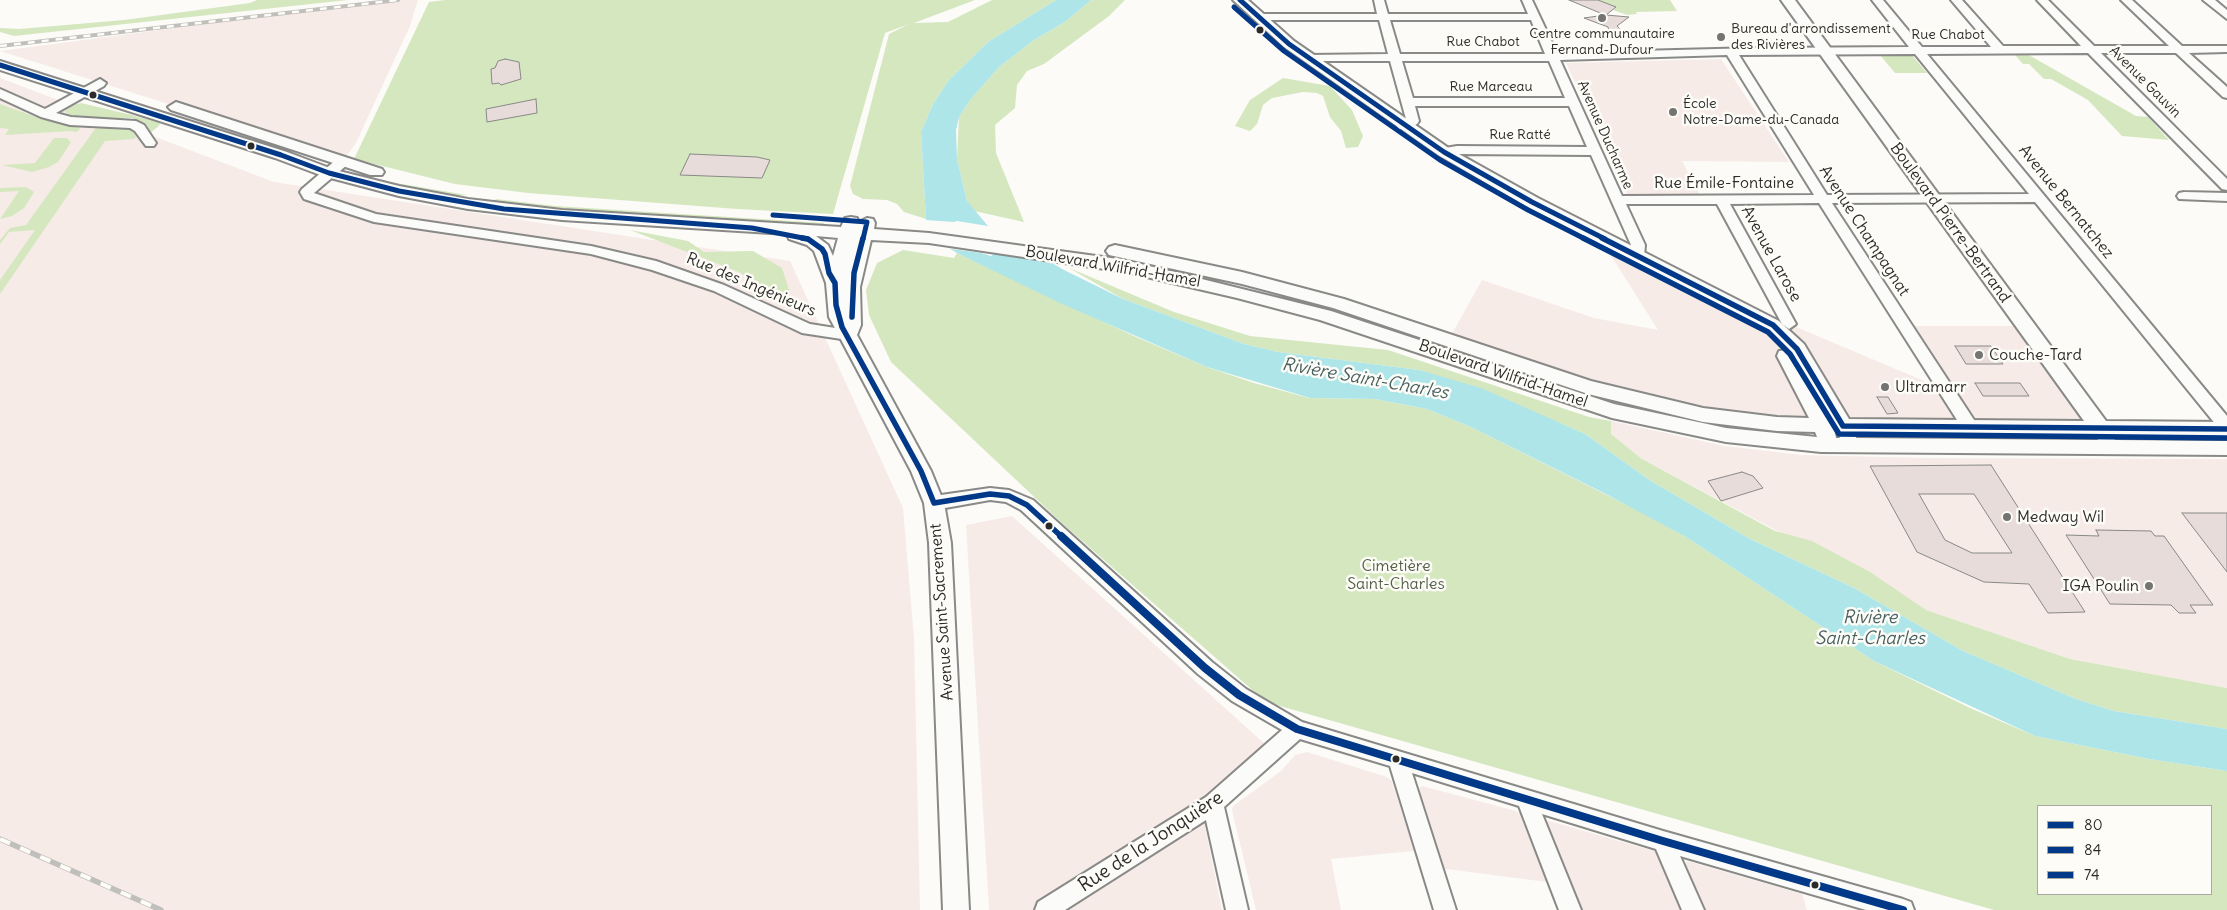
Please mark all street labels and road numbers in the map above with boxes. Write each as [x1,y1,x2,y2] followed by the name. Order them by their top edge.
[1911,27,1985,43] street label: Rue Chabot
[1446,34,1520,50] street label: Rue Chabot
[2106,43,2184,121] street label: Avenue Gauvin
[1574,78,1636,192] street label: Avenue Ducharme
[1449,79,1533,95] street label: Rue Marceau
[1489,127,1551,143] street label: Rue Ratté
[1886,140,2014,306] street label: Boulevard Pierre-Bertrand
[2014,141,2118,263] street label: Avenue Bernatchez
[1815,162,1913,300] street label: Avenue Champagnat
[1654,173,1794,193] street label: Rue Émile-Fontaine
[1737,203,1805,305] street label: Avenue Larose
[1024,242,1202,292] street label: Boulevard Wilfrid-Hamel
[683,249,819,321] street label: Rue des Ingénieurs
[1416,336,1590,412] street label: Boulevard Wilfrid-Hamel
[926,523,958,701] street label: Avenue Saint-Sacrement
[1074,787,1228,897] street label: Rue de la Jonquière

